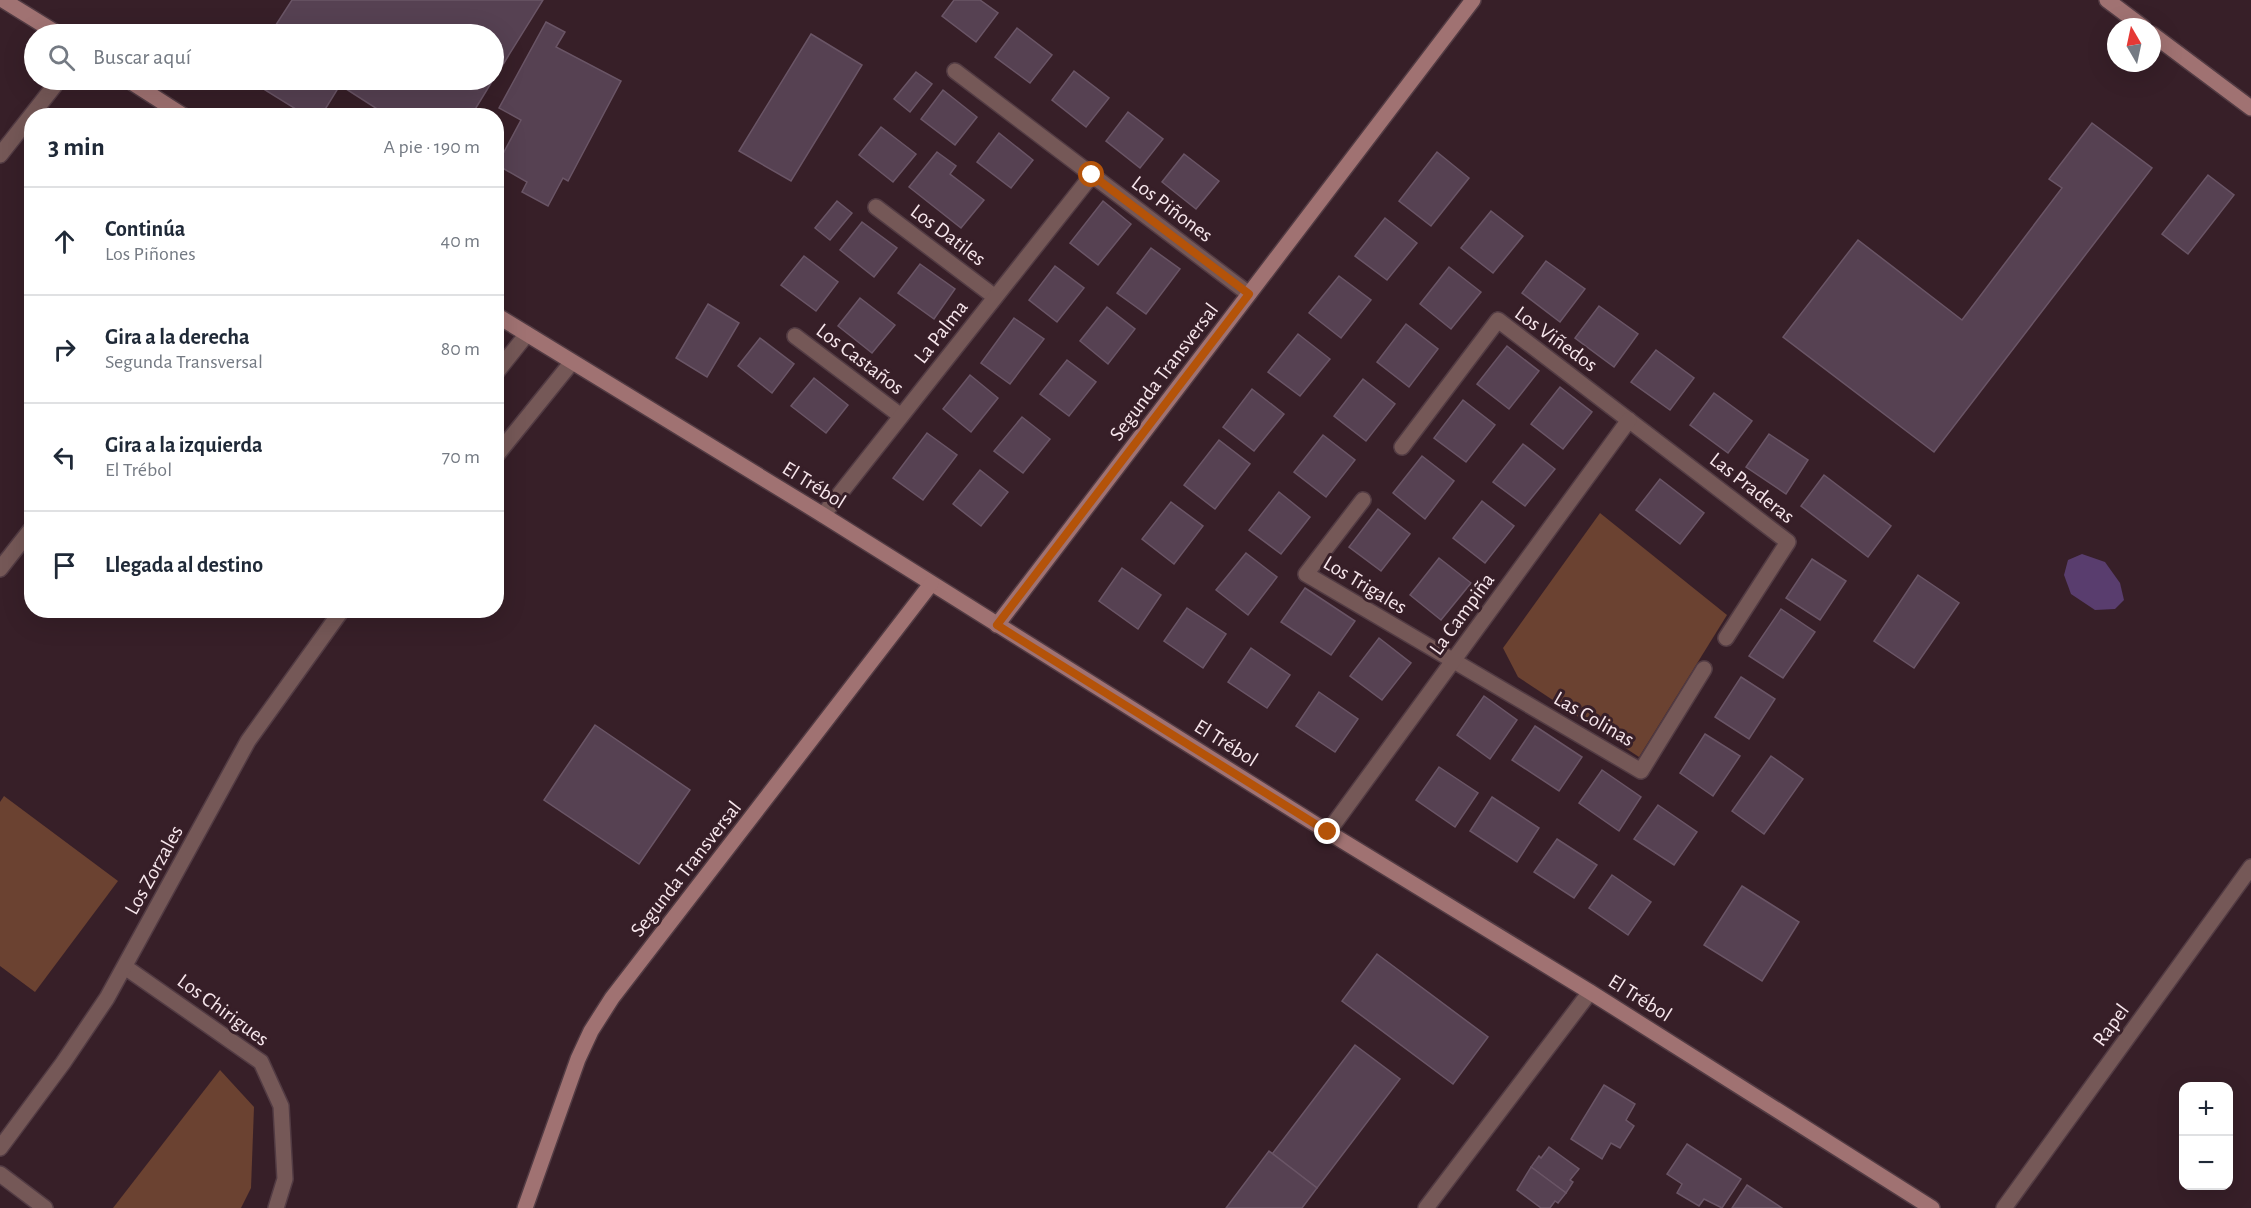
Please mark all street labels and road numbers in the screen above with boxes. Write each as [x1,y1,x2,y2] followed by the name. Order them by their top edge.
[1128,172,1216,246] street label: Los Piñones
[907,200,989,270] street label: Los Datiles
[910,296,972,367] street label: La Palma
[1106,299,1222,445] street label: Segunda Transversal
[1511,302,1601,376] street label: Los Viñedos
[812,319,908,399] street label: Los Castaños
[1706,449,1798,527] street label: Las Praderas
[779,457,849,513] street label: El Trébol
[1320,552,1410,618] street label: Los Trigales
[1425,569,1499,659] street label: La Campiña
[1550,688,1638,750] street label: Las Colinas
[1191,715,1261,771] street label: El Trébol
[627,797,745,941] street label: Segunda Transversal
[121,822,187,918] street label: Los Zorzales
[173,970,273,1050] street label: Los Chirigues
[1605,970,1675,1026] street label: El Trébol
[2089,1000,2133,1050] street label: Rapel

